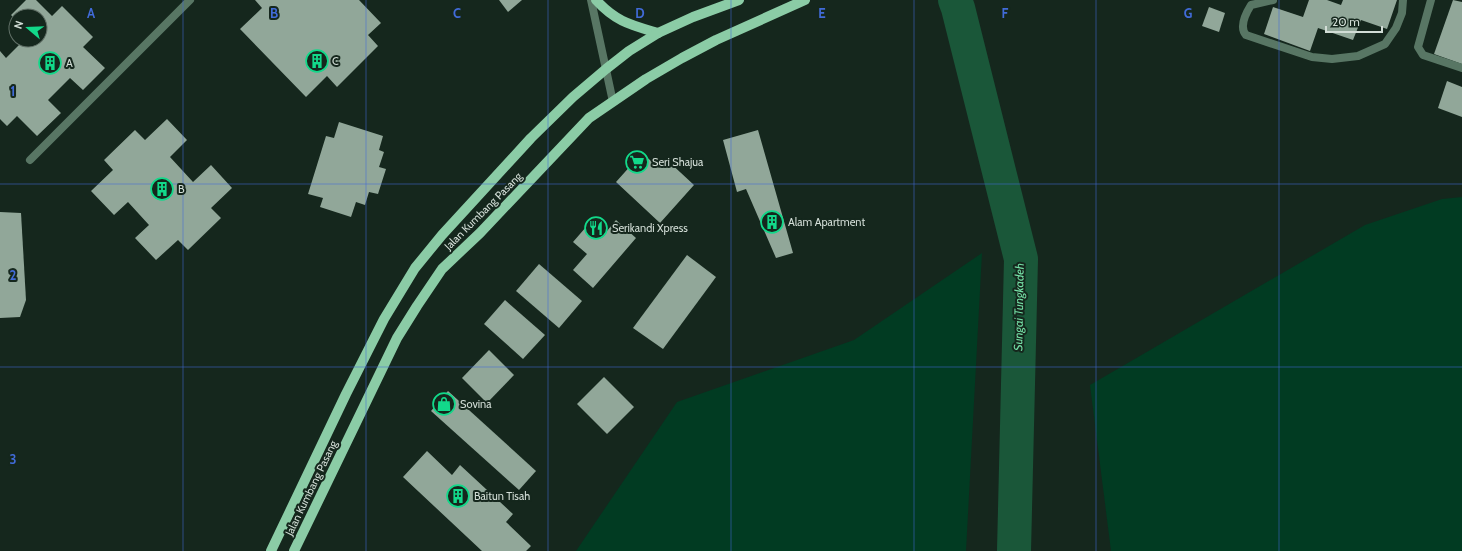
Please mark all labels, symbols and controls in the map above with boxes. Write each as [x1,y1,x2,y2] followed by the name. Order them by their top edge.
[87,5,96,21] text: A
[270,5,278,21] text: B
[453,5,461,21] text: C
[635,5,645,21] text: D
[818,5,826,21] text: E
[1002,5,1009,21] text: F
[1184,5,1193,21] text: G
[8,8,48,48] north arrow
[1326,8,1382,34] scale bar
[1332,14,1360,29] text: 20 m
[11,19,26,31] text: N
[304,48,330,74] building icon: C
[37,50,63,76] building icon: A
[332,54,339,68] place label: C
[66,56,73,70] place label: A
[11,83,15,99] text: 1
[624,149,650,175] supermarket icon: Seri Shajua
[652,155,704,169] place label: Seri Shajua
[440,169,525,254] street label: Jalan Kumbang Pasang
[149,176,175,202] building icon: B
[178,182,185,196] place label: B
[759,209,785,235] building icon: Alam Apartment
[583,215,609,241] restaurant icon: Serikandi Xpress
[788,215,865,229] place label: Alam Apartment
[612,221,688,235] place label: Serikandi Xpress
[1010,263,1027,351] water label: Sungai Tungkadeh
[10,267,17,283] text: 2
[431,391,457,417] shop icon: Sovina
[460,397,492,411] place label: Sovina
[281,438,340,539] street label: Jalan Kumbang Pasang
[9,451,17,467] text: 3
[445,483,471,509] building icon: Baitun Tisah
[474,489,530,503] place label: Baitun Tisah

